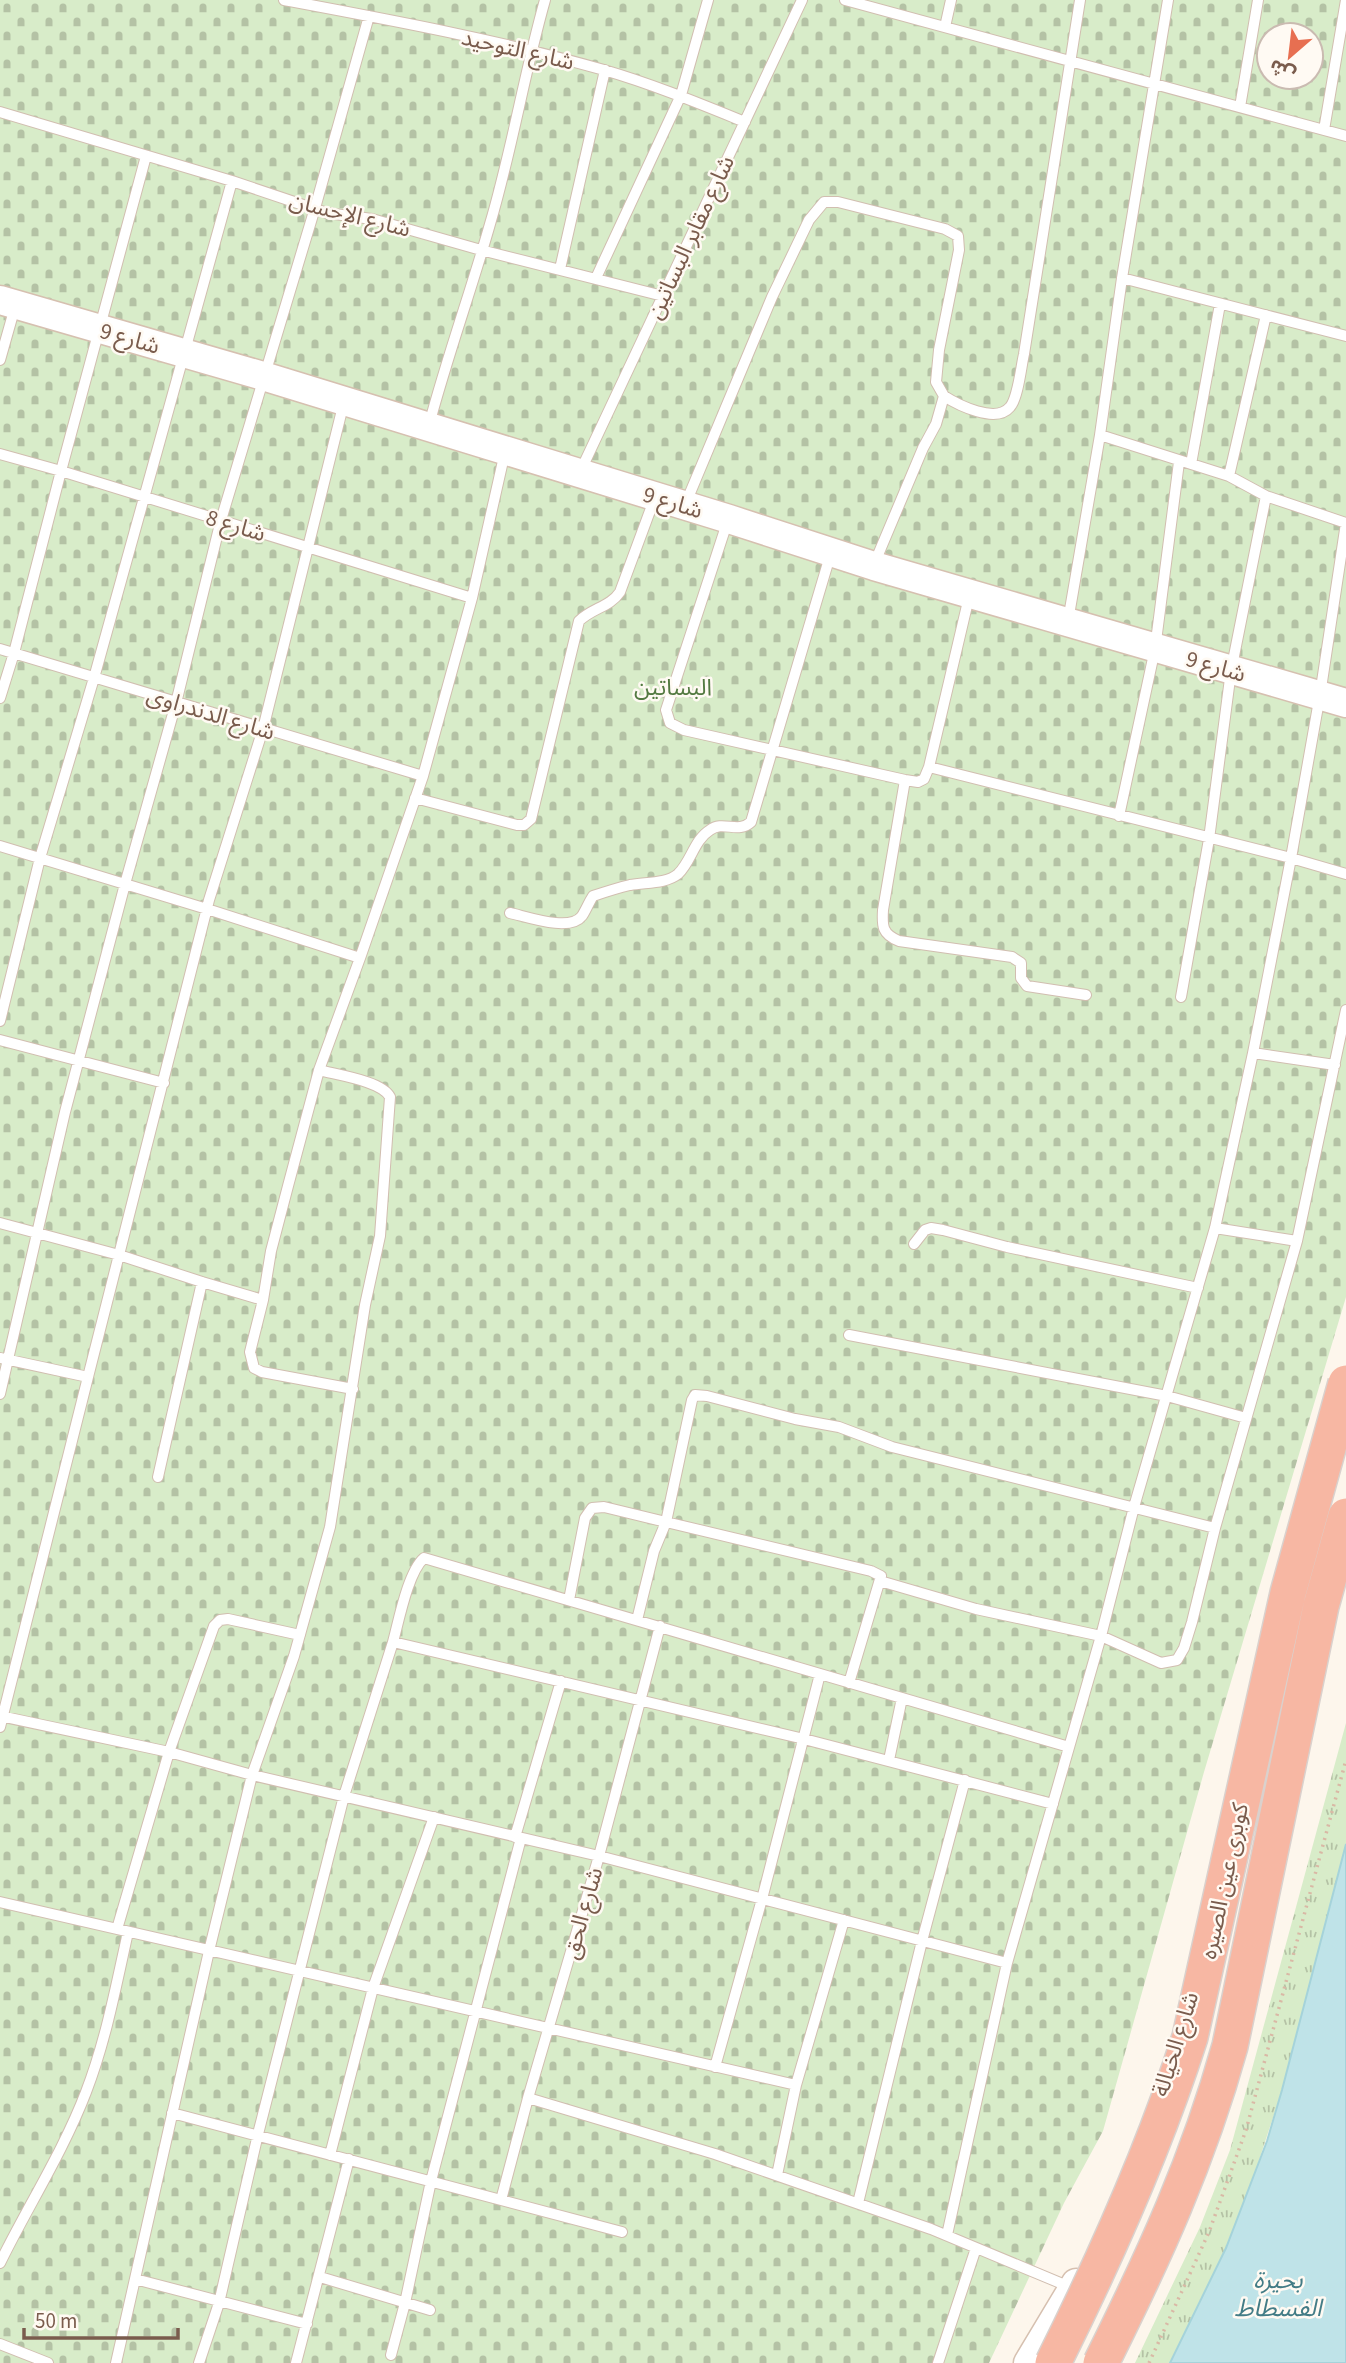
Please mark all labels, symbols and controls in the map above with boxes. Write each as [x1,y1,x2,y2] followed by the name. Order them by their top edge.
[458,21,577,78] street label: شارع التوحيد
[1255,21,1325,91] north arrow
[1265,52,1301,88] text: ش
[638,150,743,325] street label: شارع مقابر البساتين
[286,183,414,245] street label: شارع الإحسان
[96,314,164,363] street label: شارع 9
[639,478,707,527] street label: شارع 9
[202,501,270,550] street label: شارع 8
[1182,642,1250,691] street label: شارع 9
[634,671,712,704] park label: البساتين
[143,678,279,749] street label: شارع الدندراوى
[1192,1800,1257,1962] street label: كوبرى عين الصيره
[554,1863,611,1963] street label: شارع الحق
[1144,1988,1207,2101] street label: شارع الخيالة
[1234,2263,1324,2326] water label: بحيرة الفسطاط
[24,2296,178,2340] scale bar
[35,2306,77,2336] text: 50 m

